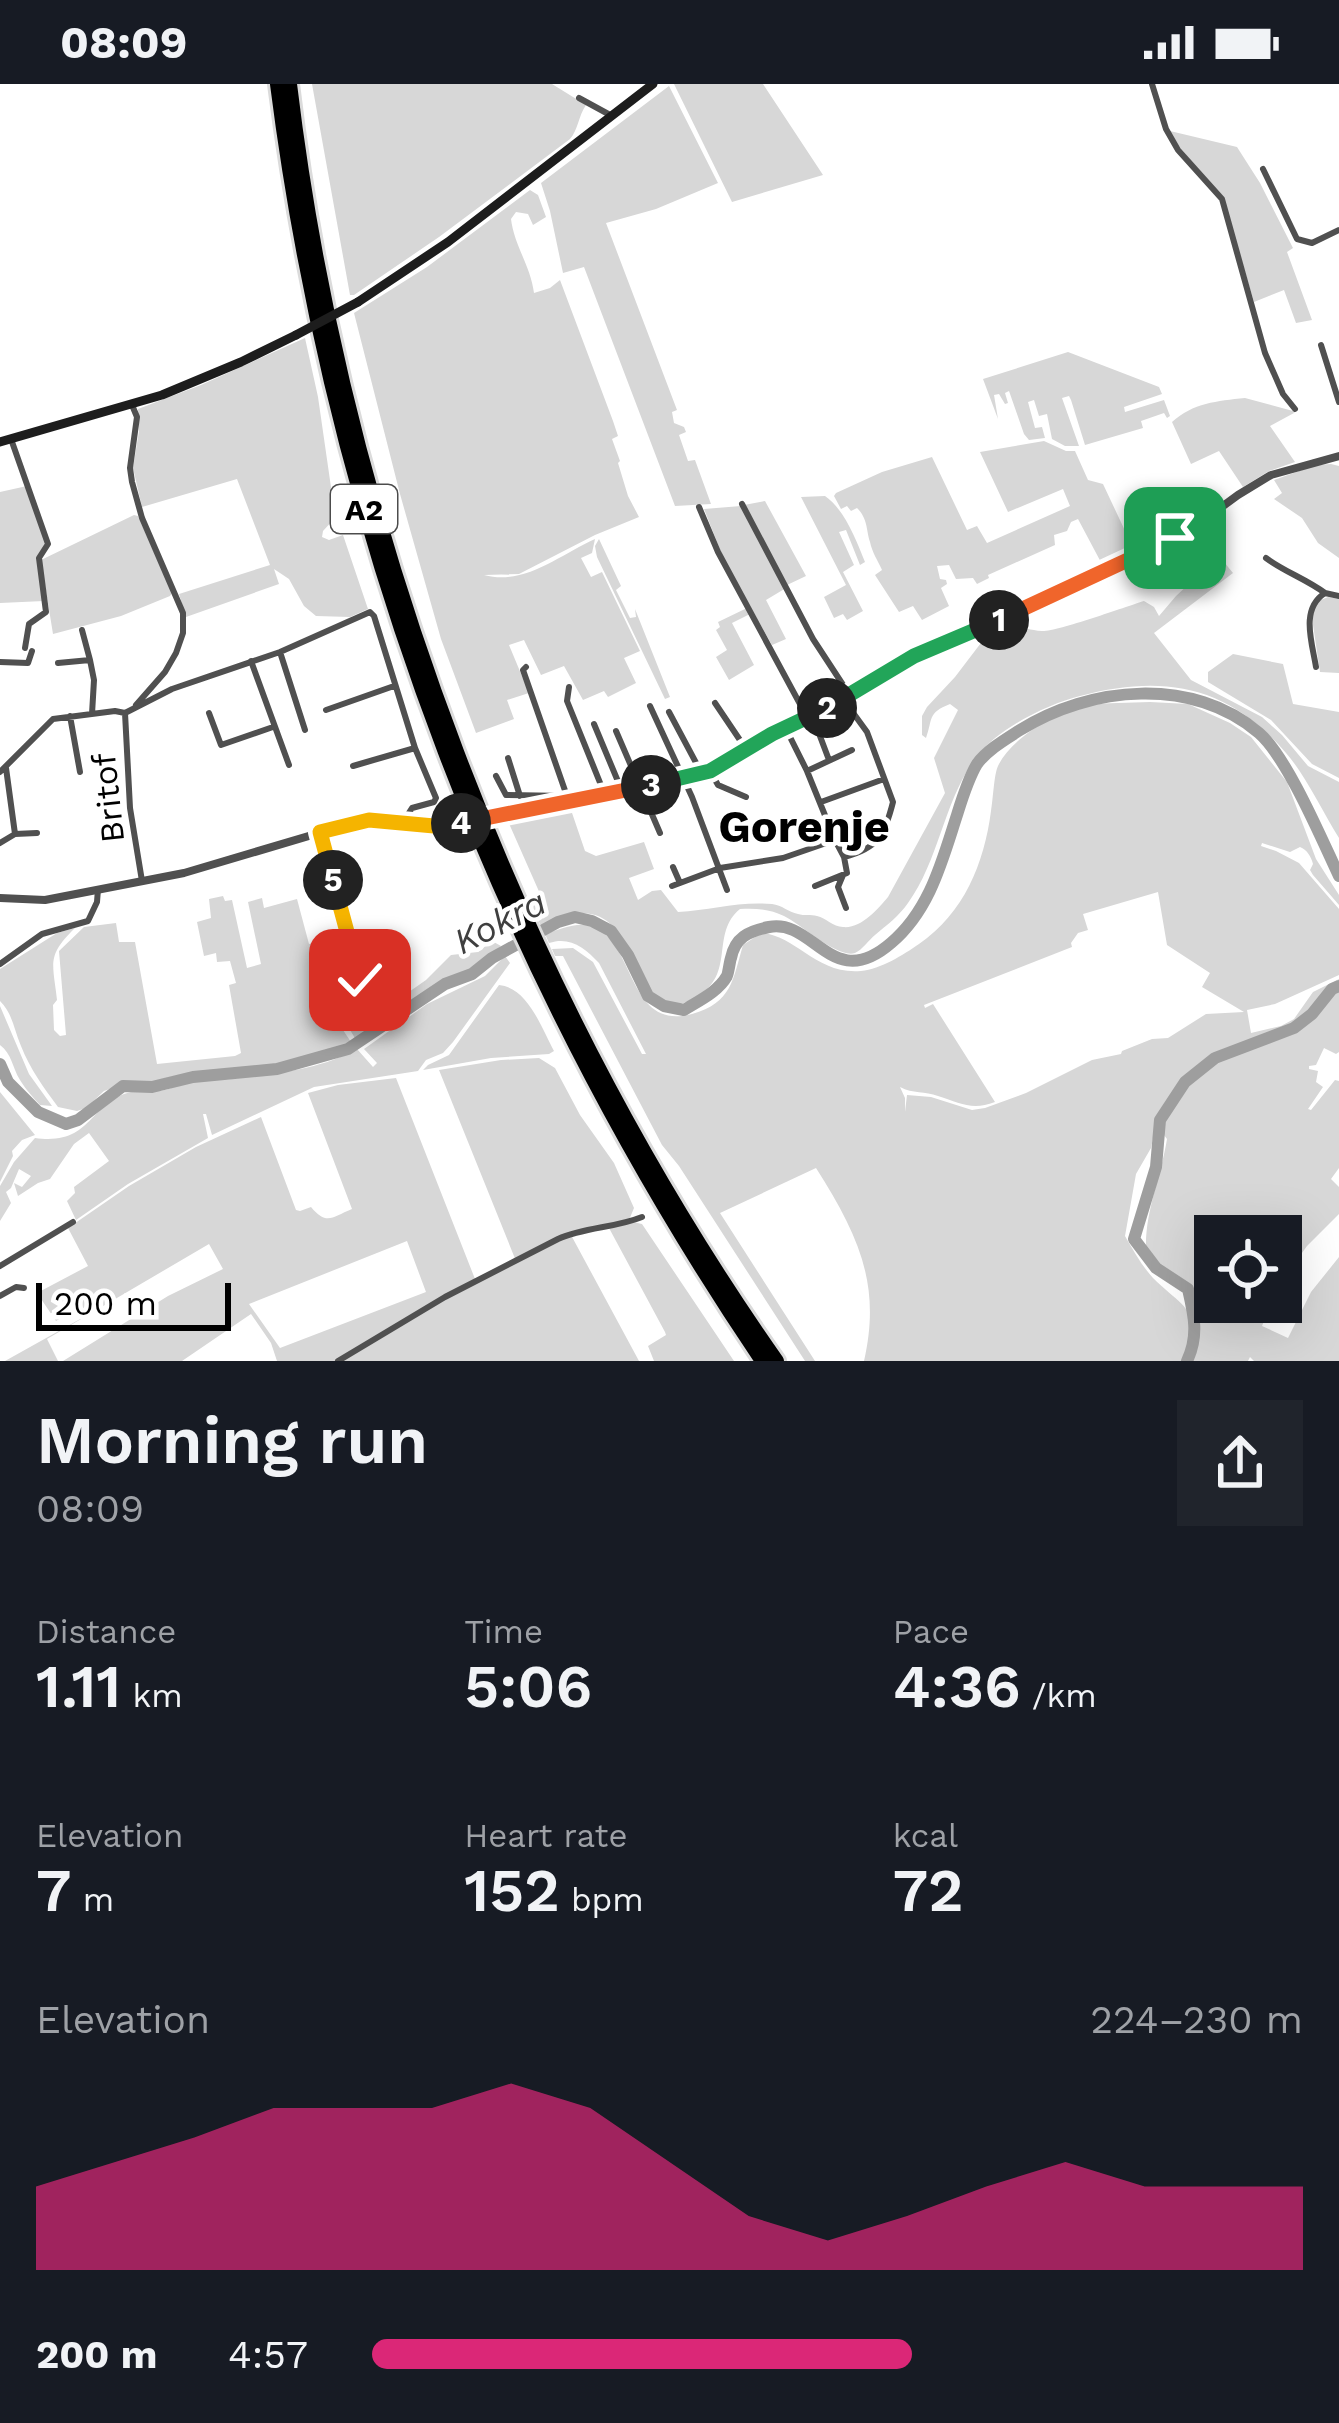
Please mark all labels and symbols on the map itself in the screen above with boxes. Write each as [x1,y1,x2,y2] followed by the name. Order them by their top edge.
[331,485,397,533] road number: A2
[1124,487,1226,589] pin
[969,590,1029,650] pin: 1
[797,678,857,738] pin: 2
[84,751,132,845] street label: Britof
[621,755,681,815] pin: 3
[431,793,491,853] pin: 4
[718,800,890,853] district label: Gorenje
[303,850,363,910] pin: 5
[447,881,553,963] water label: Kokra
[309,929,411,1031] pin
[36,1277,231,1330] scale bar

